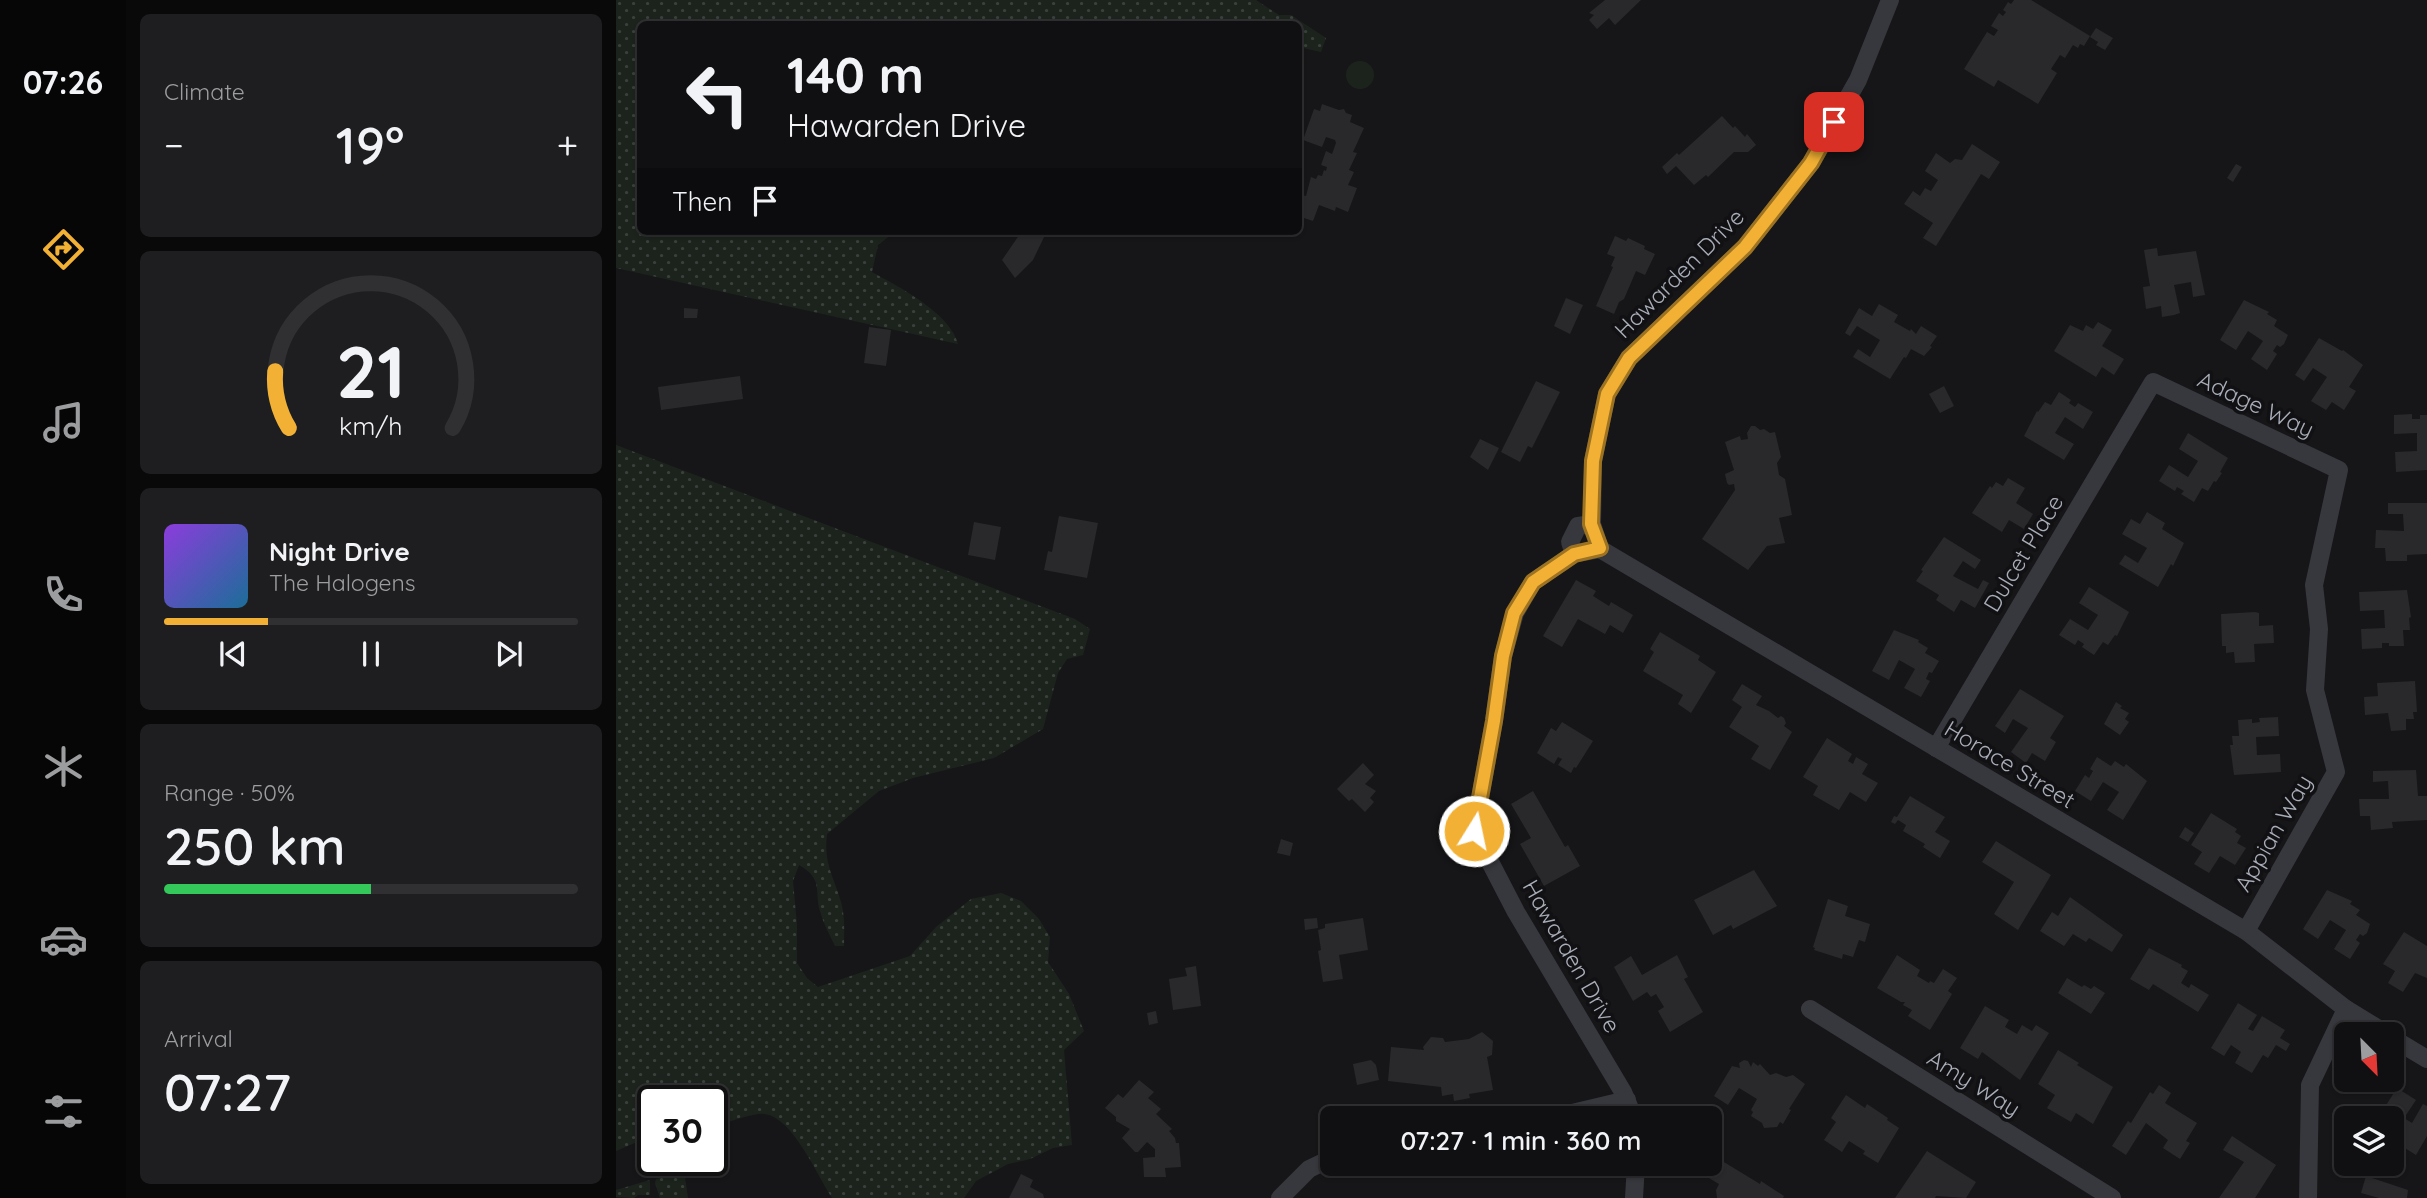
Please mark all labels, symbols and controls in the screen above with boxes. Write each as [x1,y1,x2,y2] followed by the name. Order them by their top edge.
[787,44,924,105] text: 140 m
[672,49,763,140] icon: left
[23,62,103,102] text: 07:26
[164,77,245,106] text: Climate
[1804,92,1864,152] pin
[1815,103,1853,141] icon: arrive
[787,105,1026,145] text: Hawarden Drive
[336,112,405,177] text: 19°
[164,121,184,169] text: −
[557,121,578,169] text: +
[746,182,784,220] icon: arrive
[672,185,732,218] text: Then
[1608,202,1750,344] street label: Hawarden Drive
[39,225,88,274] icon: directions
[336,326,406,417] text: 21
[2193,364,2319,444] street label: Adage Way
[39,398,88,447] icon: music
[339,410,403,441] text: km/h
[1977,489,2069,617] street label: Dulcet Place
[269,535,410,568] text: Night Drive
[269,568,416,597] text: The Halogens
[39,570,88,619] icon: phone
[214,635,252,673] icon: previous
[352,635,390,673] icon: pause
[490,635,528,673] icon: next
[1940,714,2081,814] street label: Horace Street
[39,742,88,791] icon: climate
[2228,769,2318,897] street label: Appian Way
[164,778,295,807] text: Range · 50%
[1437,794,1511,868] position arrow
[164,813,346,878] text: 250 km
[1516,874,1628,1038] street label: Hawarden Drive
[39,915,88,964] icon: car
[2334,1022,2404,1092] north arrow
[2334,1022,2404,1176] map controls
[164,1024,233,1053] text: Arrival
[1922,1043,2026,1123] street label: Amy Way
[164,1059,291,1124] text: 07:27
[637,1085,728,1176] speed limit sign: 30
[39,1087,88,1136] icon: filters
[2334,1106,2404,1176] button: layers
[1401,1124,1641,1157] text: 07:27 · 1 min · 360 m

